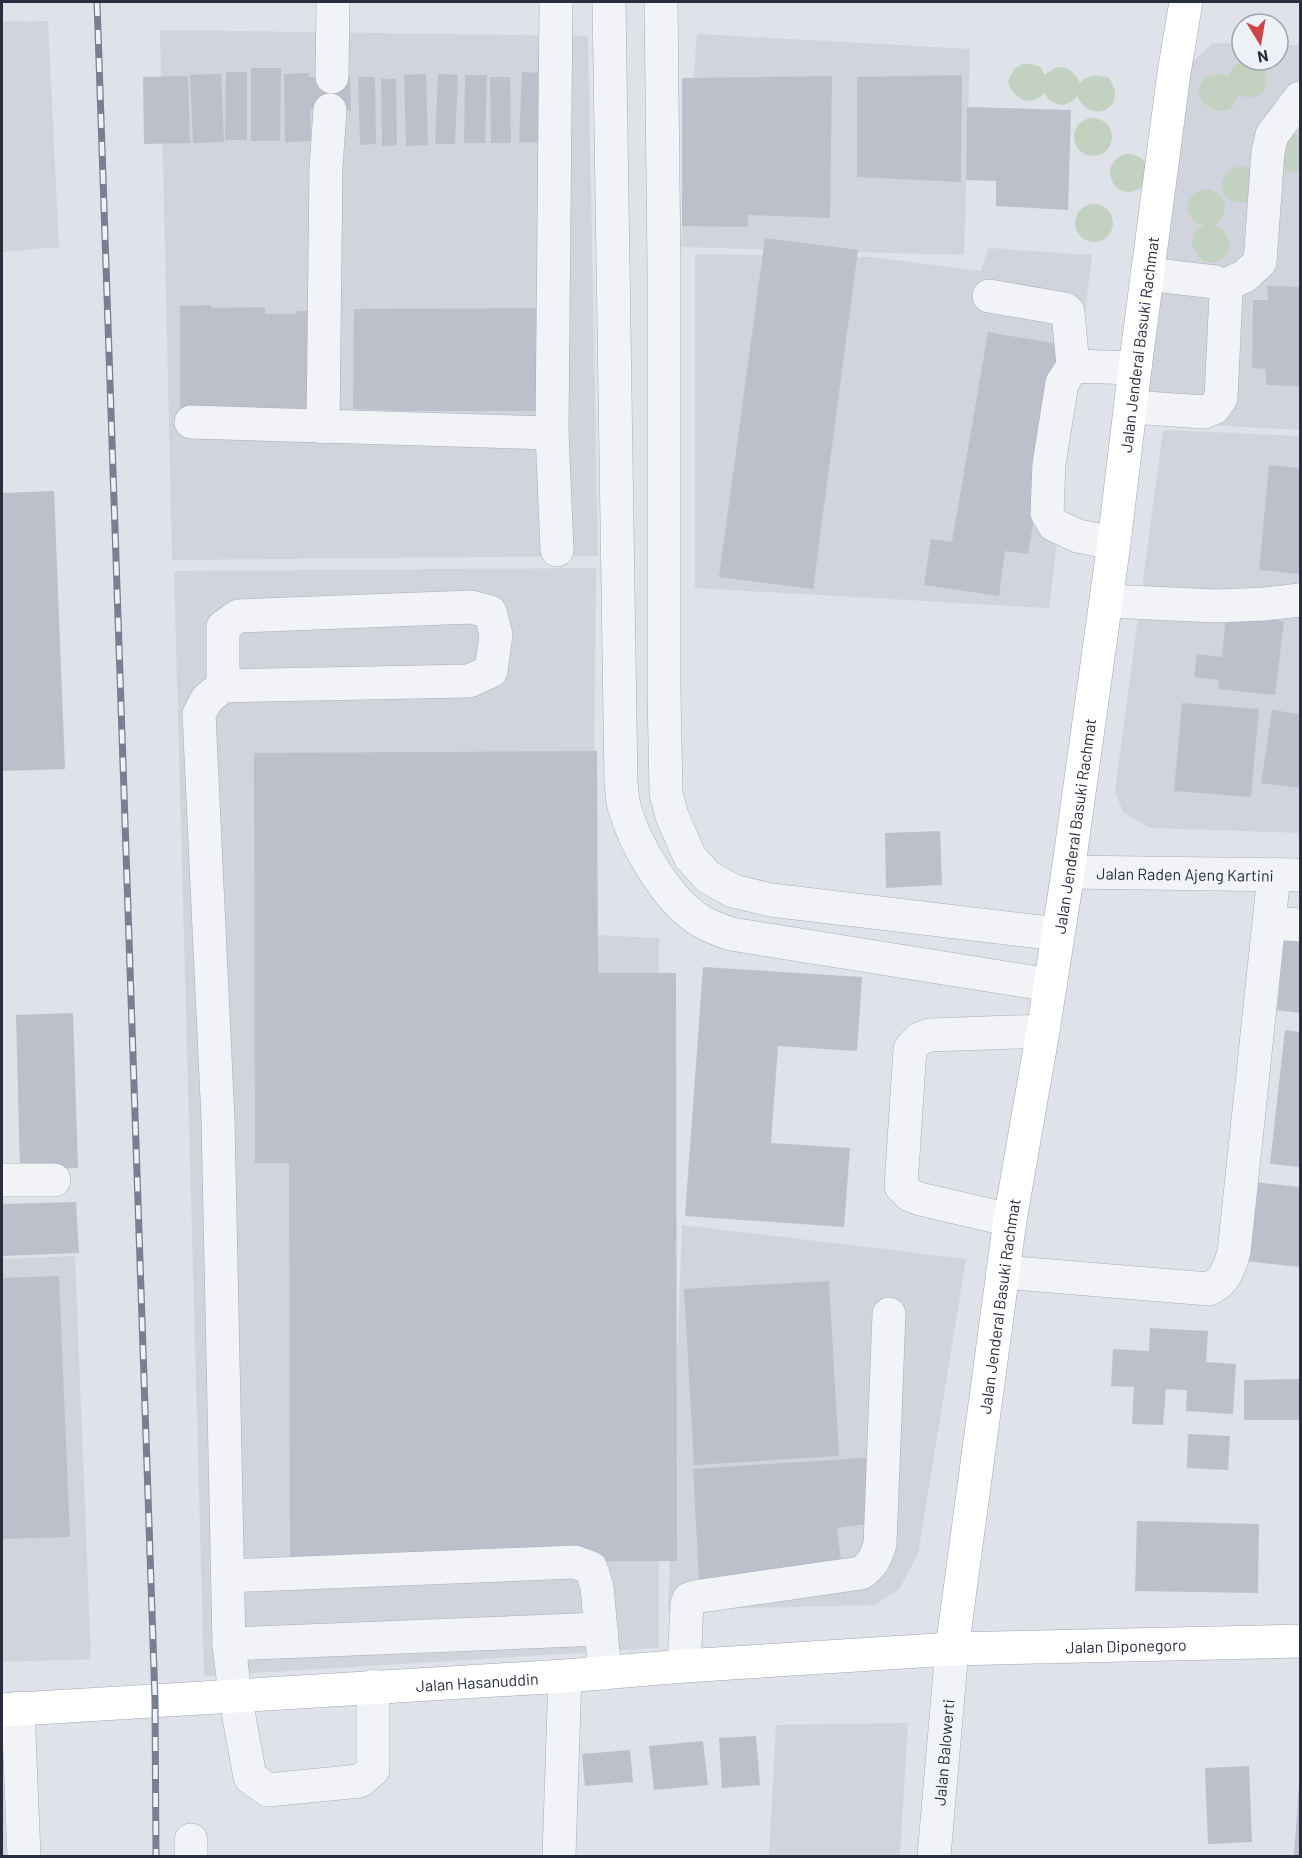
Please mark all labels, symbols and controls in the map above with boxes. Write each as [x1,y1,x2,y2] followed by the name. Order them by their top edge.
[1230,12,1290,72] north arrow
[1256,47,1270,68] text: N
[1115,235,1162,453] street label: Jalan Jenderal Basuki Rachmat
[1049,717,1099,935] street label: Jalan Jenderal Basuki Rachmat
[1096,863,1274,884] street label: Jalan Raden Ajeng Kartini
[974,1197,1023,1415] street label: Jalan Jenderal Basuki Rachmat
[1065,1634,1187,1656] street label: Jalan Diponegoro
[415,1668,539,1694] street label: Jalan Hasanuddin
[929,1698,957,1807] street label: Jalan Balowerti

